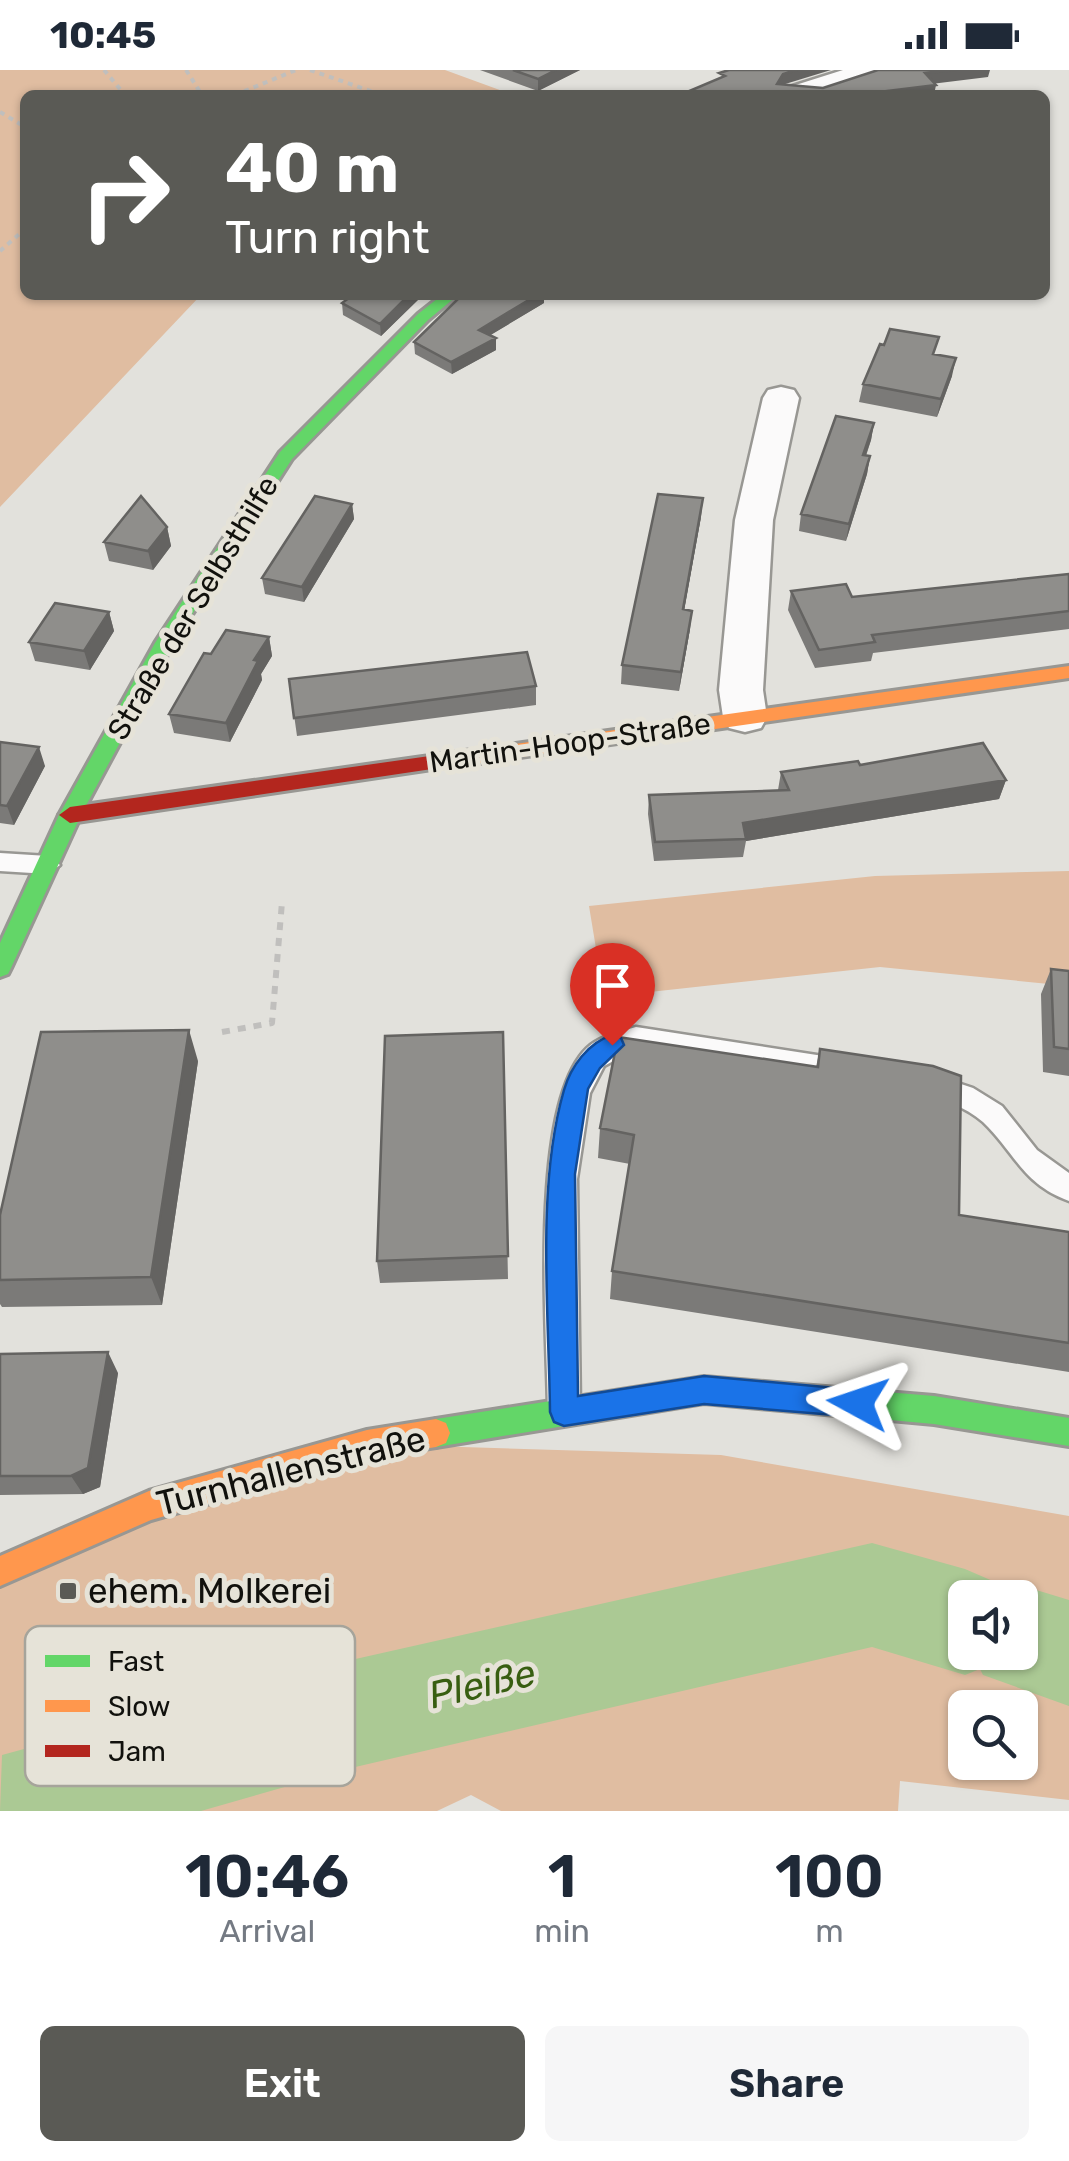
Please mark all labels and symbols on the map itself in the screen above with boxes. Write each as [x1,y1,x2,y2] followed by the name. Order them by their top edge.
[100,470,286,746] street label: Straße der Selbsthilfe
[427,705,713,781] street label: Martin-Hoop-Straße
[570,943,655,1046] pin
[806,1351,910,1455] position arrow
[152,1417,430,1525] street label: Turnhallenstraße
[88,1570,331,1612] place label: ehem. Molkerei
[57,1580,79,1602] marker: ehem. Molkerei
[25,1626,355,1786] legend
[108,1645,164,1678] text: Fast
[424,1649,540,1719] water label: Pleiße
[108,1690,170,1723] text: Slow
[108,1735,166,1768] text: Jam

